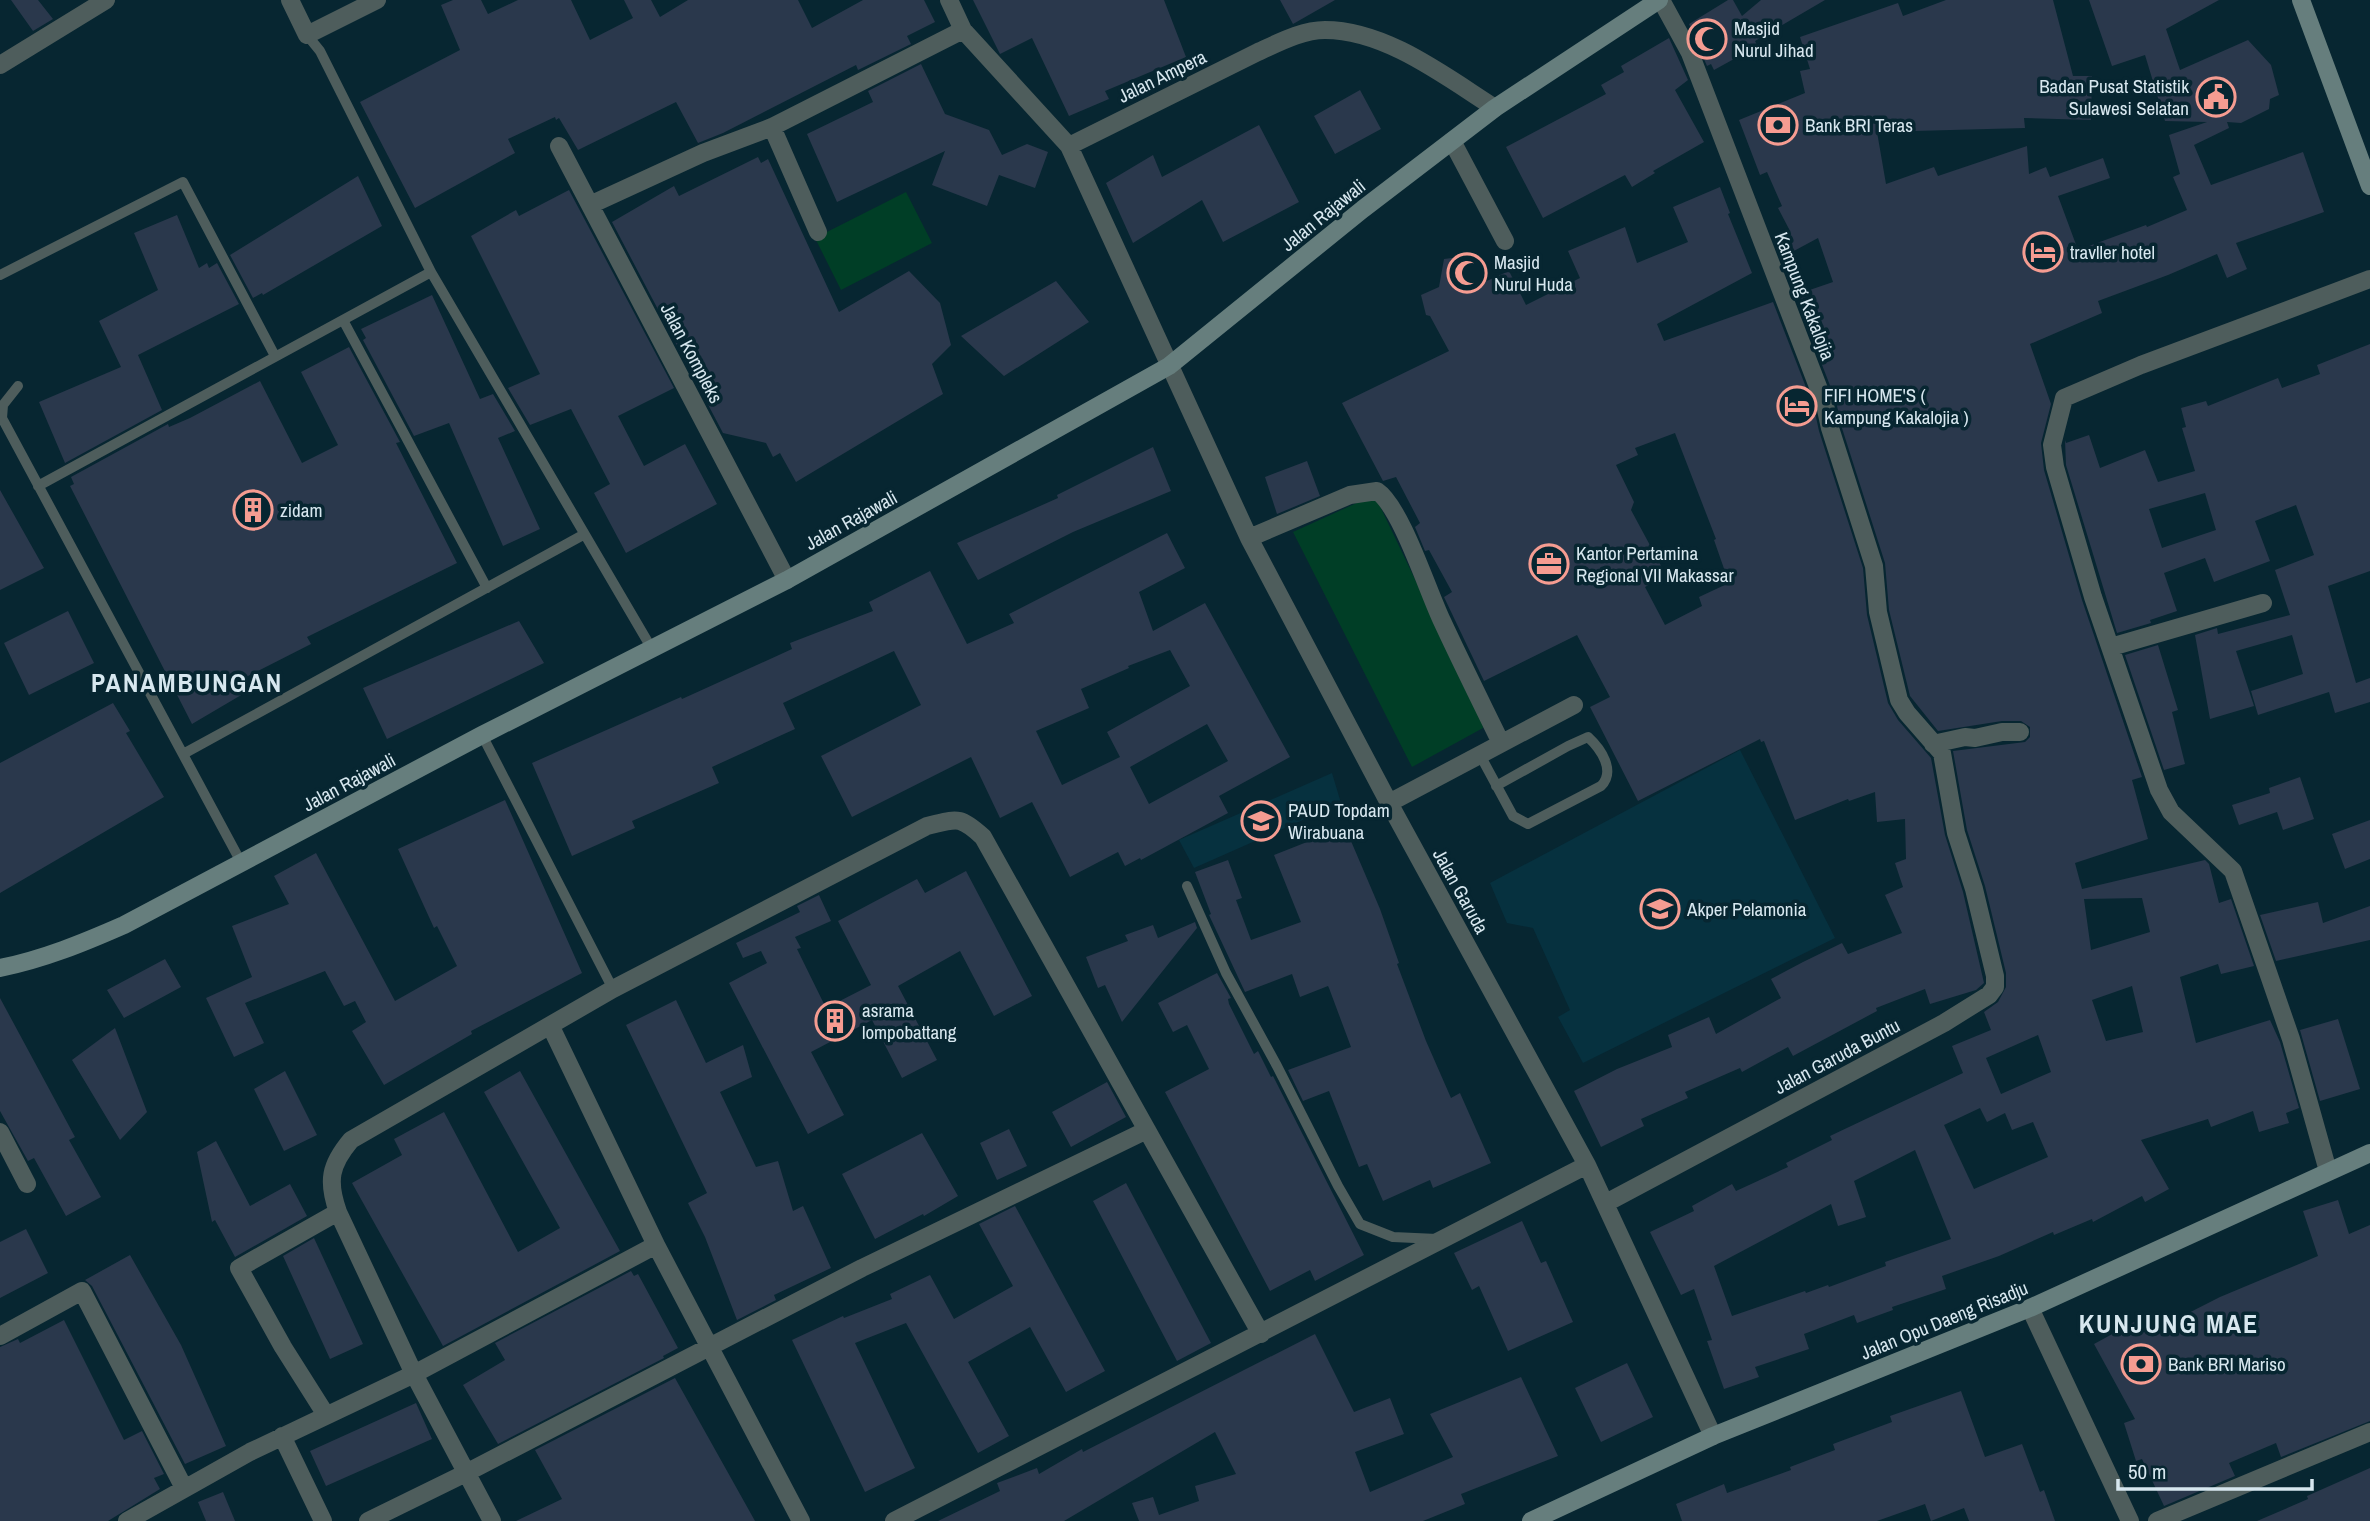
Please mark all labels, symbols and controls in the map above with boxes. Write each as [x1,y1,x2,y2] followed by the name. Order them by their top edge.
[1734,15,1814,63] place label: Masjid Nurul Jihad
[1686,18,1728,60] mosque icon: Masjid Nurul Jihad
[1113,43,1211,109] street label: Jalan Ampera
[2039,73,2189,121] place label: Badan Pusat Statistik Sulawesi Selatan
[2195,76,2237,118] public building icon: Badan Pusat Statistik Sulawesi Selatan
[1757,104,1799,146] bank icon: Bank BRI Teras
[1805,112,1913,138] place label: Bank BRI Teras
[1275,173,1371,257] street label: Jalan Rajawali
[1769,228,1841,364] street label: Kampung Kakalojia
[2022,231,2064,273] hotel icon: travller hotel
[2070,239,2155,265] place label: travller hotel
[1494,249,1573,297] place label: Masjid Nurul Huda
[1446,252,1488,294] mosque icon: Masjid Nurul Huda
[655,298,729,408] street label: Jalan Kompleks
[1824,382,1969,430] place label: FIFI HOME'S ( Kampung Kakalojia )
[1776,385,1818,427] hotel icon: FIFI HOME'S ( Kampung Kakalojia )
[800,484,902,556] street label: Jalan Rajawali
[232,489,274,531] building icon: zidam
[280,497,322,523] place label: zidam
[1576,540,1734,588] place label: Kantor Pertamina Regional VII Makassar
[1528,543,1570,585] office icon: Kantor Pertamina Regional VII Makassar
[91,665,283,700] district label: PANAMBUNGAN
[298,747,400,817] street label: Jalan Rajawali
[1288,797,1390,845] place label: PAUD Topdam Wirabuana
[1240,800,1282,842] school or university icon: PAUD Topdam Wirabuana
[1427,844,1495,938] street label: Jalan Garuda
[1639,888,1681,930] school or university icon: Akper Pelamonia
[1686,896,1807,922] place label: Akper Pelamonia
[862,997,957,1045] place label: asrama lompobattang
[814,1000,856,1042] building icon: asrama lompobattang
[1770,1012,1904,1100] street label: Jalan Garuda Buntu
[1856,1275,2032,1365] street label: Jalan Opu Daeng Risadju
[2079,1306,2259,1341] district label: KUNJUNG MAE
[2120,1343,2162,1385] bank icon: Bank BRI Mariso
[2168,1351,2286,1377] place label: Bank BRI Mariso
[2118,1448,2312,1492] scale bar
[2128,1457,2166,1486] text: 50 m

